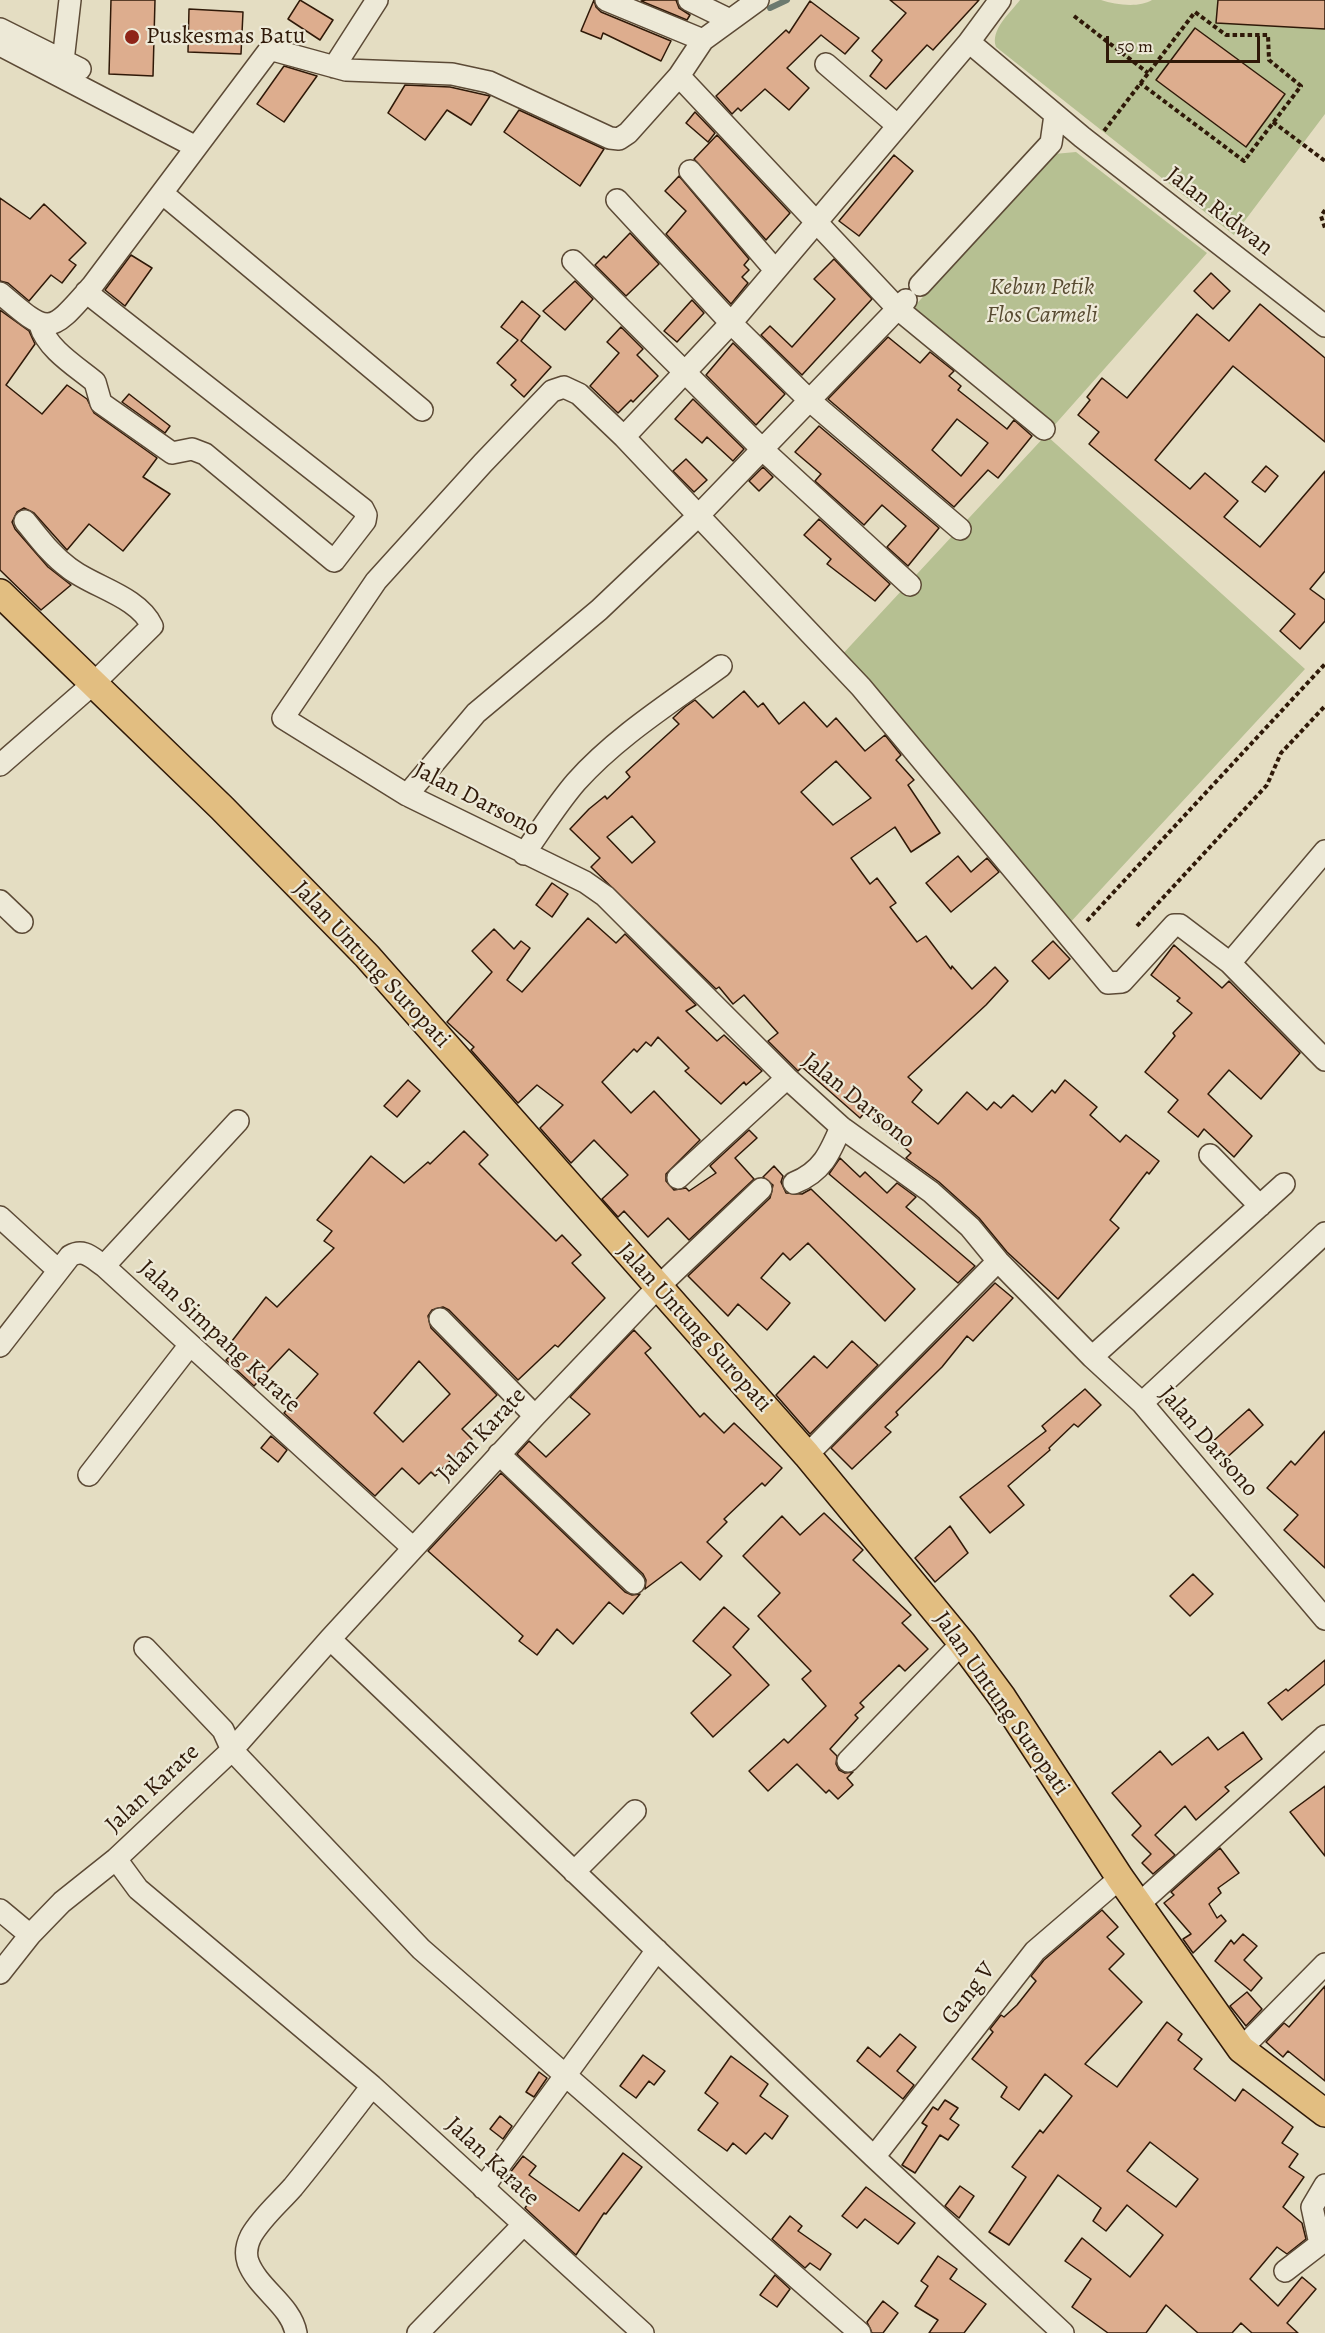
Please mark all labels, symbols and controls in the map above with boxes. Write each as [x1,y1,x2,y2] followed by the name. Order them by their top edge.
[146,23,306,51] place label: Puskesmas Batu
[1109,24,1264,62] scale bar
[123,28,141,46] marker: Puskesmas Batu
[1117,34,1153,58] text: 50 m
[1160,161,1278,263] street label: Jalan Ridwan
[986,274,1098,330] park label: Kebun Petik Flos Carmeli
[408,756,544,844] street label: Jalan Darsono
[286,875,456,1055] street label: Jalan Untung Suropati
[796,1047,920,1155] street label: Jalan Darsono
[610,1237,778,1419] street label: Jalan Untung Suropati
[132,1254,306,1420] street label: Jalan Simpang Karate
[1152,1381,1264,1503] street label: Jalan Darsono
[431,1382,533,1488] street label: Jalan Karate
[927,1606,1075,1802] street label: Jalan Untung Suropati
[100,1738,206,1840] street label: Jalan Karate
[936,1957,1002,2031] street label: Gang V
[439,2111,545,2213] street label: Jalan Karate

